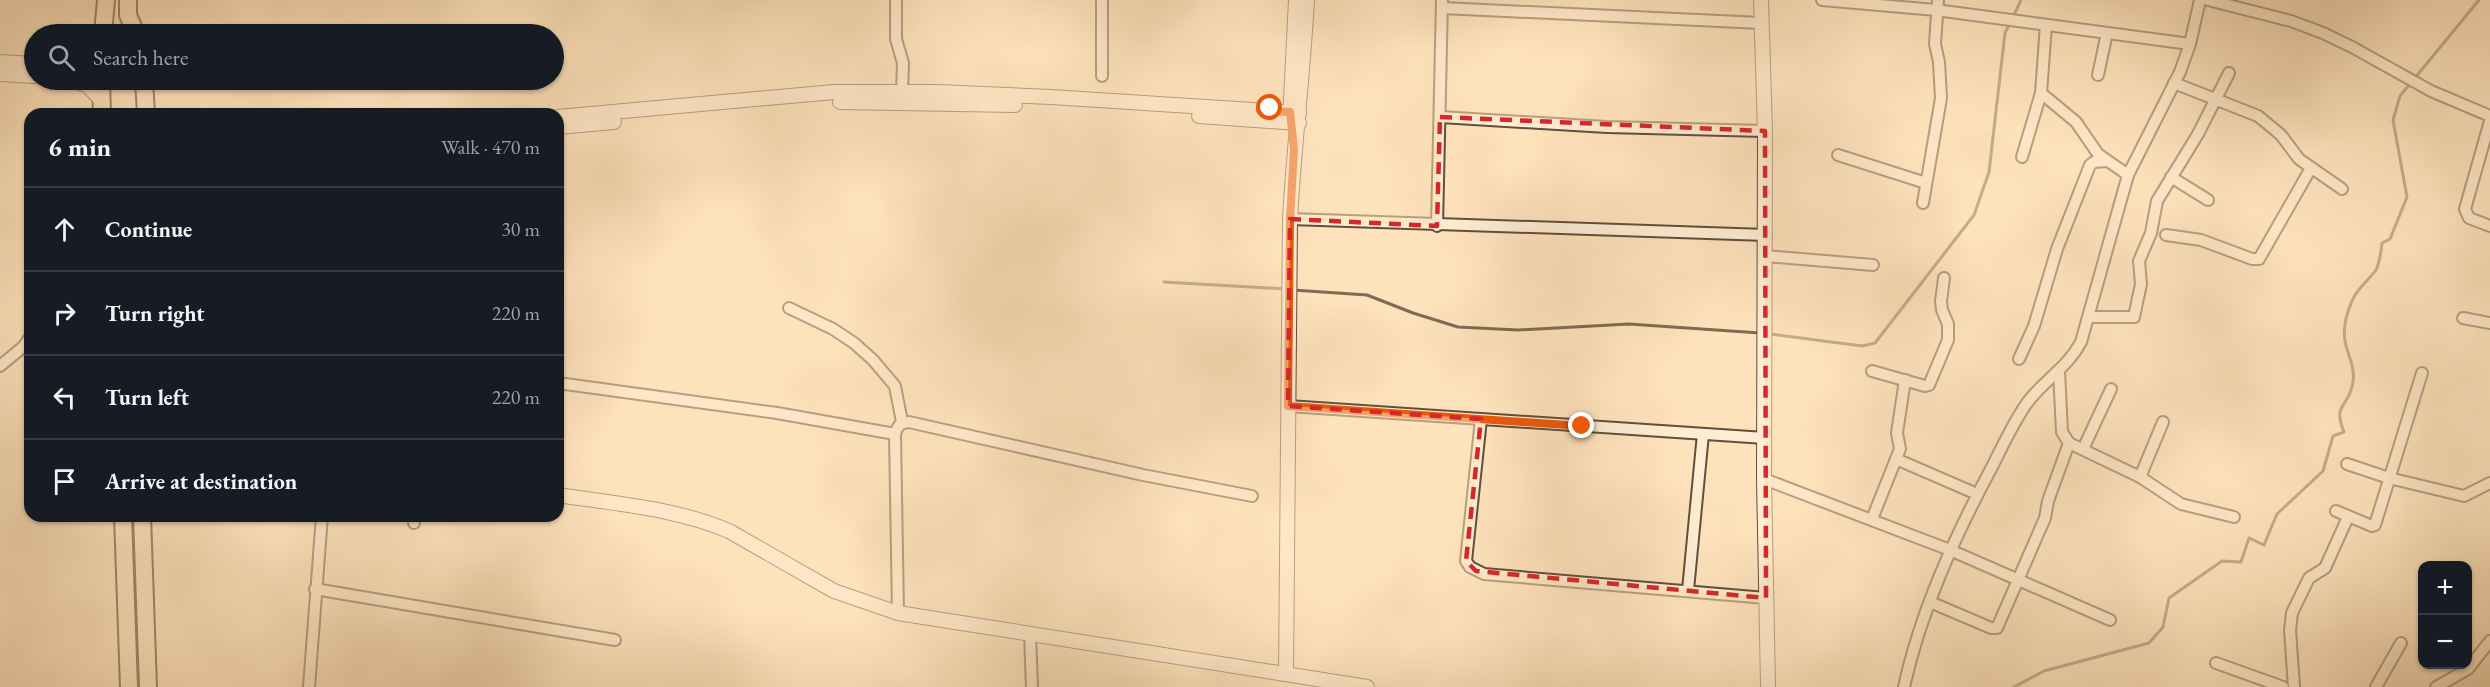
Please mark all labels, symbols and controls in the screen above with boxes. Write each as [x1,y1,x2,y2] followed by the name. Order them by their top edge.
[24,24,564,90] search box
[45,41,78,74] icon: search
[93,43,188,72] text: Search here
[1256,94,1282,120] route start
[48,130,111,164] text: 6 min
[441,134,540,160] text: Walk · 470 m
[48,213,81,246] icon: ahead
[105,215,192,244] text: Continue
[501,216,540,242] text: 30 m
[48,297,81,330] icon: right
[105,299,204,328] text: Turn right
[492,300,540,326] text: 220 m
[48,381,81,414] icon: left
[105,383,189,412] text: Turn left
[492,384,540,410] text: 220 m
[1568,412,1594,438] route end
[48,465,81,498] icon: arrive
[105,467,297,496] text: Arrive at destination
[2418,561,2472,669] map controls
[2418,561,2472,615] button: +
[2418,615,2472,669] button: −

